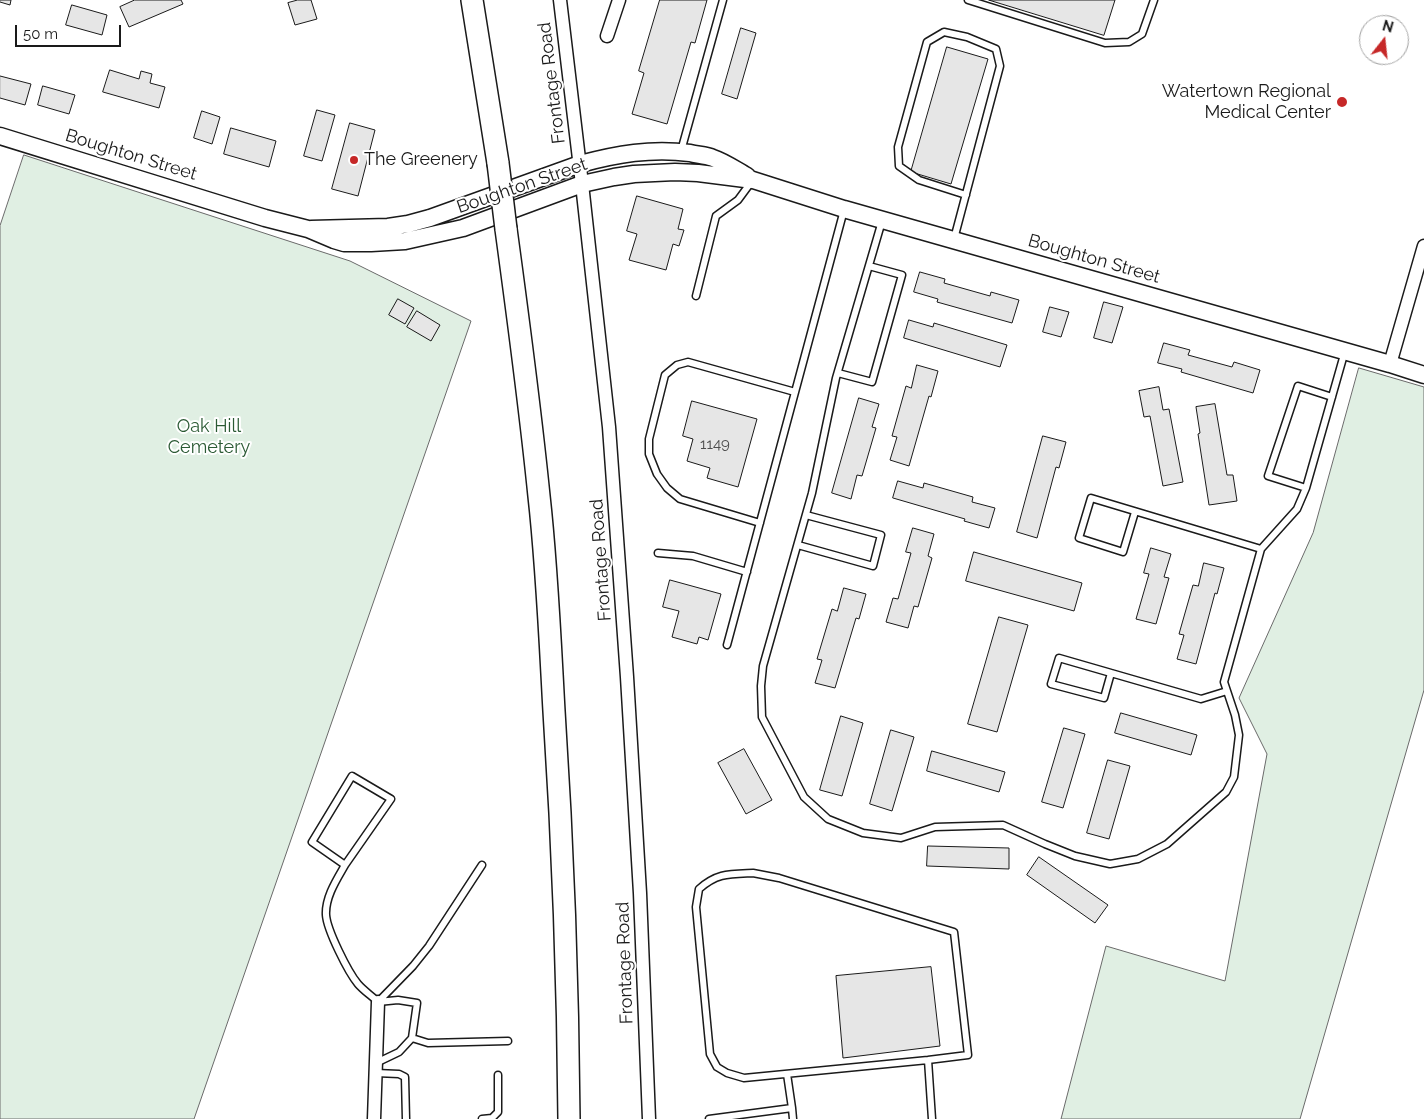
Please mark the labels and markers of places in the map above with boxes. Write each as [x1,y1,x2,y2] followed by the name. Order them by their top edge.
[1162,81,1331,124] place label: Watertown Regional Medical Center
[1335,95,1349,109] marker: Watertown Regional Medical Center
[364,149,478,171] place label: The Greenery
[348,154,360,166] marker: The Greenery

